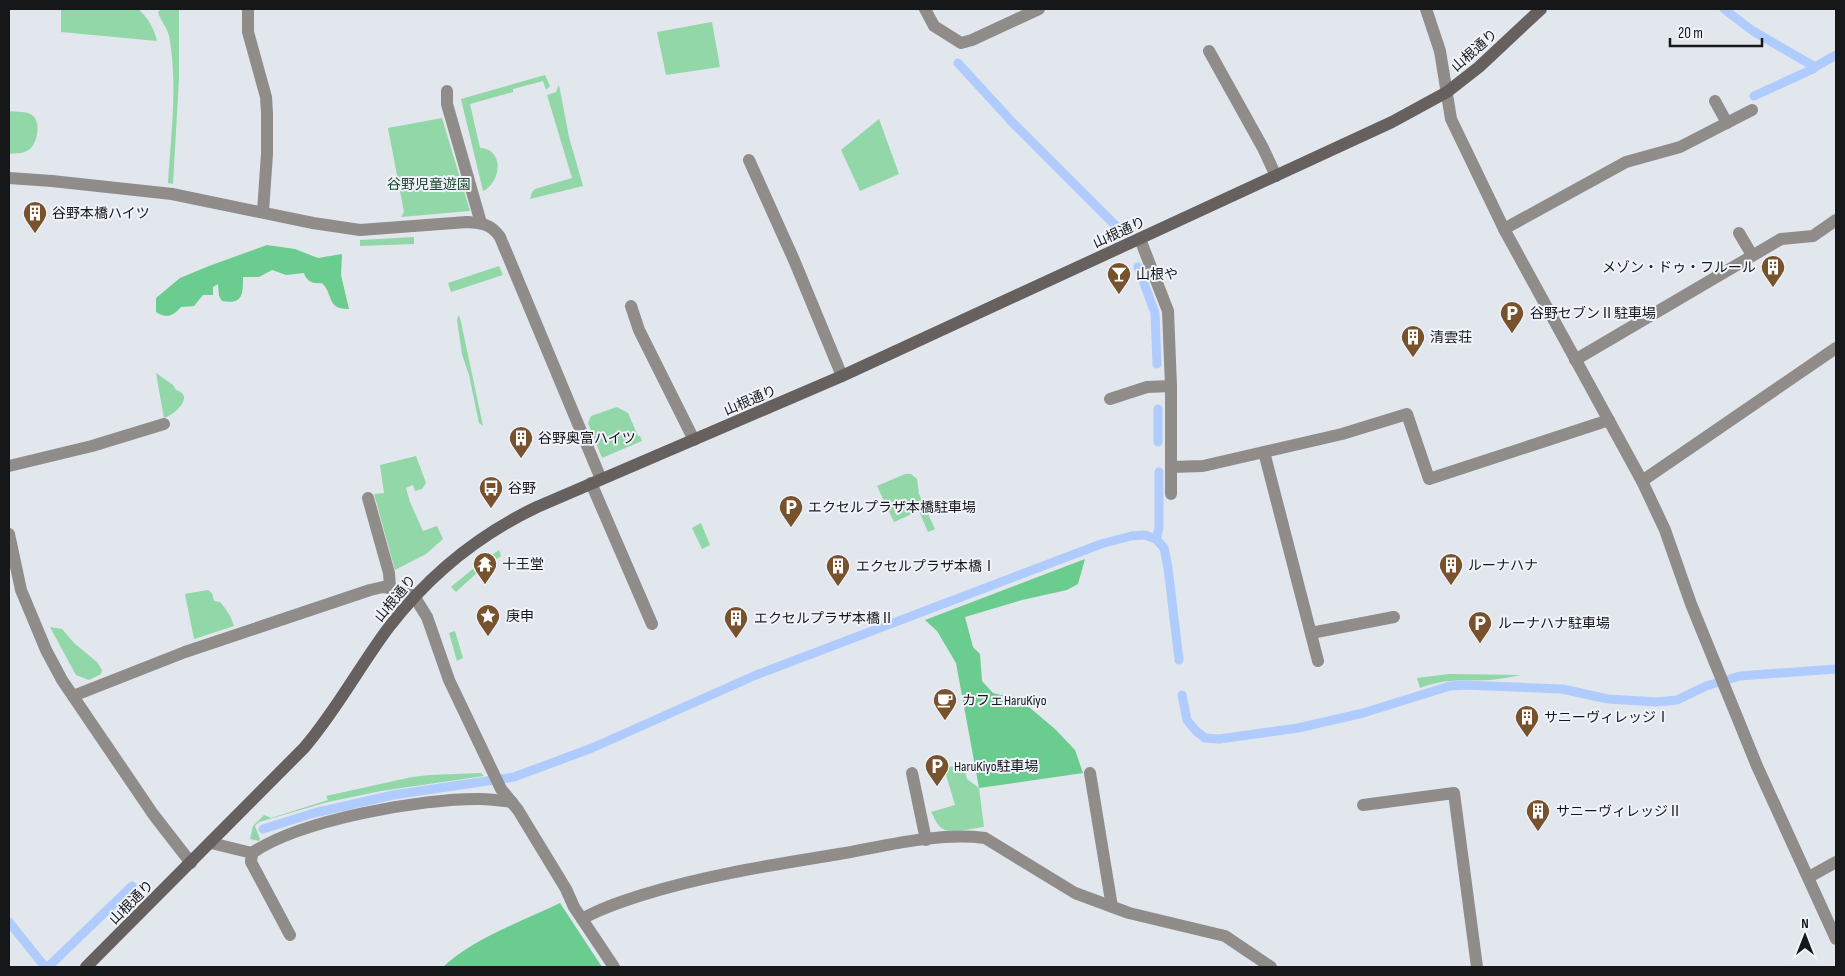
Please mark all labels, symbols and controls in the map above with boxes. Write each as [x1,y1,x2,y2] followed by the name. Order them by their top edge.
[1670,15,1762,47] scale bar
[1678,24,1703,43] text: 20 m
[1448,26,1501,75] street label: 山根通り
[387,176,471,193] park label: 谷野児童遊園
[22,200,48,234] building icon: 谷野本橋ハイツ
[52,205,150,222] place label: 谷野本橋ハイツ
[1090,213,1148,252] street label: 山根通り
[1760,254,1786,288] building icon: メゾン・ドゥ・フルール
[1602,259,1756,276] place label: メゾン・ドゥ・フルール
[1106,261,1132,295] bar icon: 山根や
[1136,266,1178,283] place label: 山根や
[1499,300,1525,334] parking icon: 谷野セブンⅡ駐車場
[1530,305,1656,322] place label: 谷野セブンⅡ駐車場
[1400,324,1426,358] building icon: 清雲荘
[1430,329,1472,346] place label: 清雲荘
[721,382,779,419] street label: 山根通り
[508,425,534,459] building icon: 谷野奥富ハイツ
[538,430,636,447] place label: 谷野奥富ハイツ
[478,475,504,509] bus stop icon: 谷野
[508,480,536,497] place label: 谷野
[778,494,804,528] parking icon: エクセルプラザ本橋駐車場
[808,499,976,516] place label: エクセルプラザ本橋駐車場
[472,551,498,585] temple icon: 十王堂
[1438,552,1464,586] building icon: ルーナハナ
[825,553,851,587] building icon: エクセルプラザ本橋Ⅰ
[502,556,544,573] place label: 十王堂
[1468,557,1538,574] place label: ルーナハナ
[856,558,996,575] place label: エクセルプラザ本橋Ⅰ
[371,571,420,625] street label: 山根通り
[475,603,501,637] place icon: 庚申
[723,605,749,639] building icon: エクセルプラザ本橋Ⅱ
[506,608,534,625] place label: 庚申
[754,610,894,627] place label: エクセルプラザ本橋Ⅱ
[1467,610,1493,644] parking icon: ルーナハナ駐車場
[1498,615,1610,632] place label: ルーナハナ駐車場
[932,687,958,721] cafe icon: カフェHaruKiyo
[962,692,1047,709] place label: カフェHaruKiyo
[1514,704,1540,738] building icon: サニーヴィレッジⅠ
[1544,709,1670,726] place label: サニーヴィレッジⅠ
[924,753,950,787] parking icon: HaruKiyo駐車場
[954,758,1038,775] place label: HaruKiyo駐車場
[1525,798,1551,832] building icon: サニーヴィレッジⅡ
[1556,803,1682,820] place label: サニーヴィレッジⅡ
[106,877,157,928] street label: 山根通り
[1780,911,1830,961] north arrow
[1801,915,1809,932] text: N

